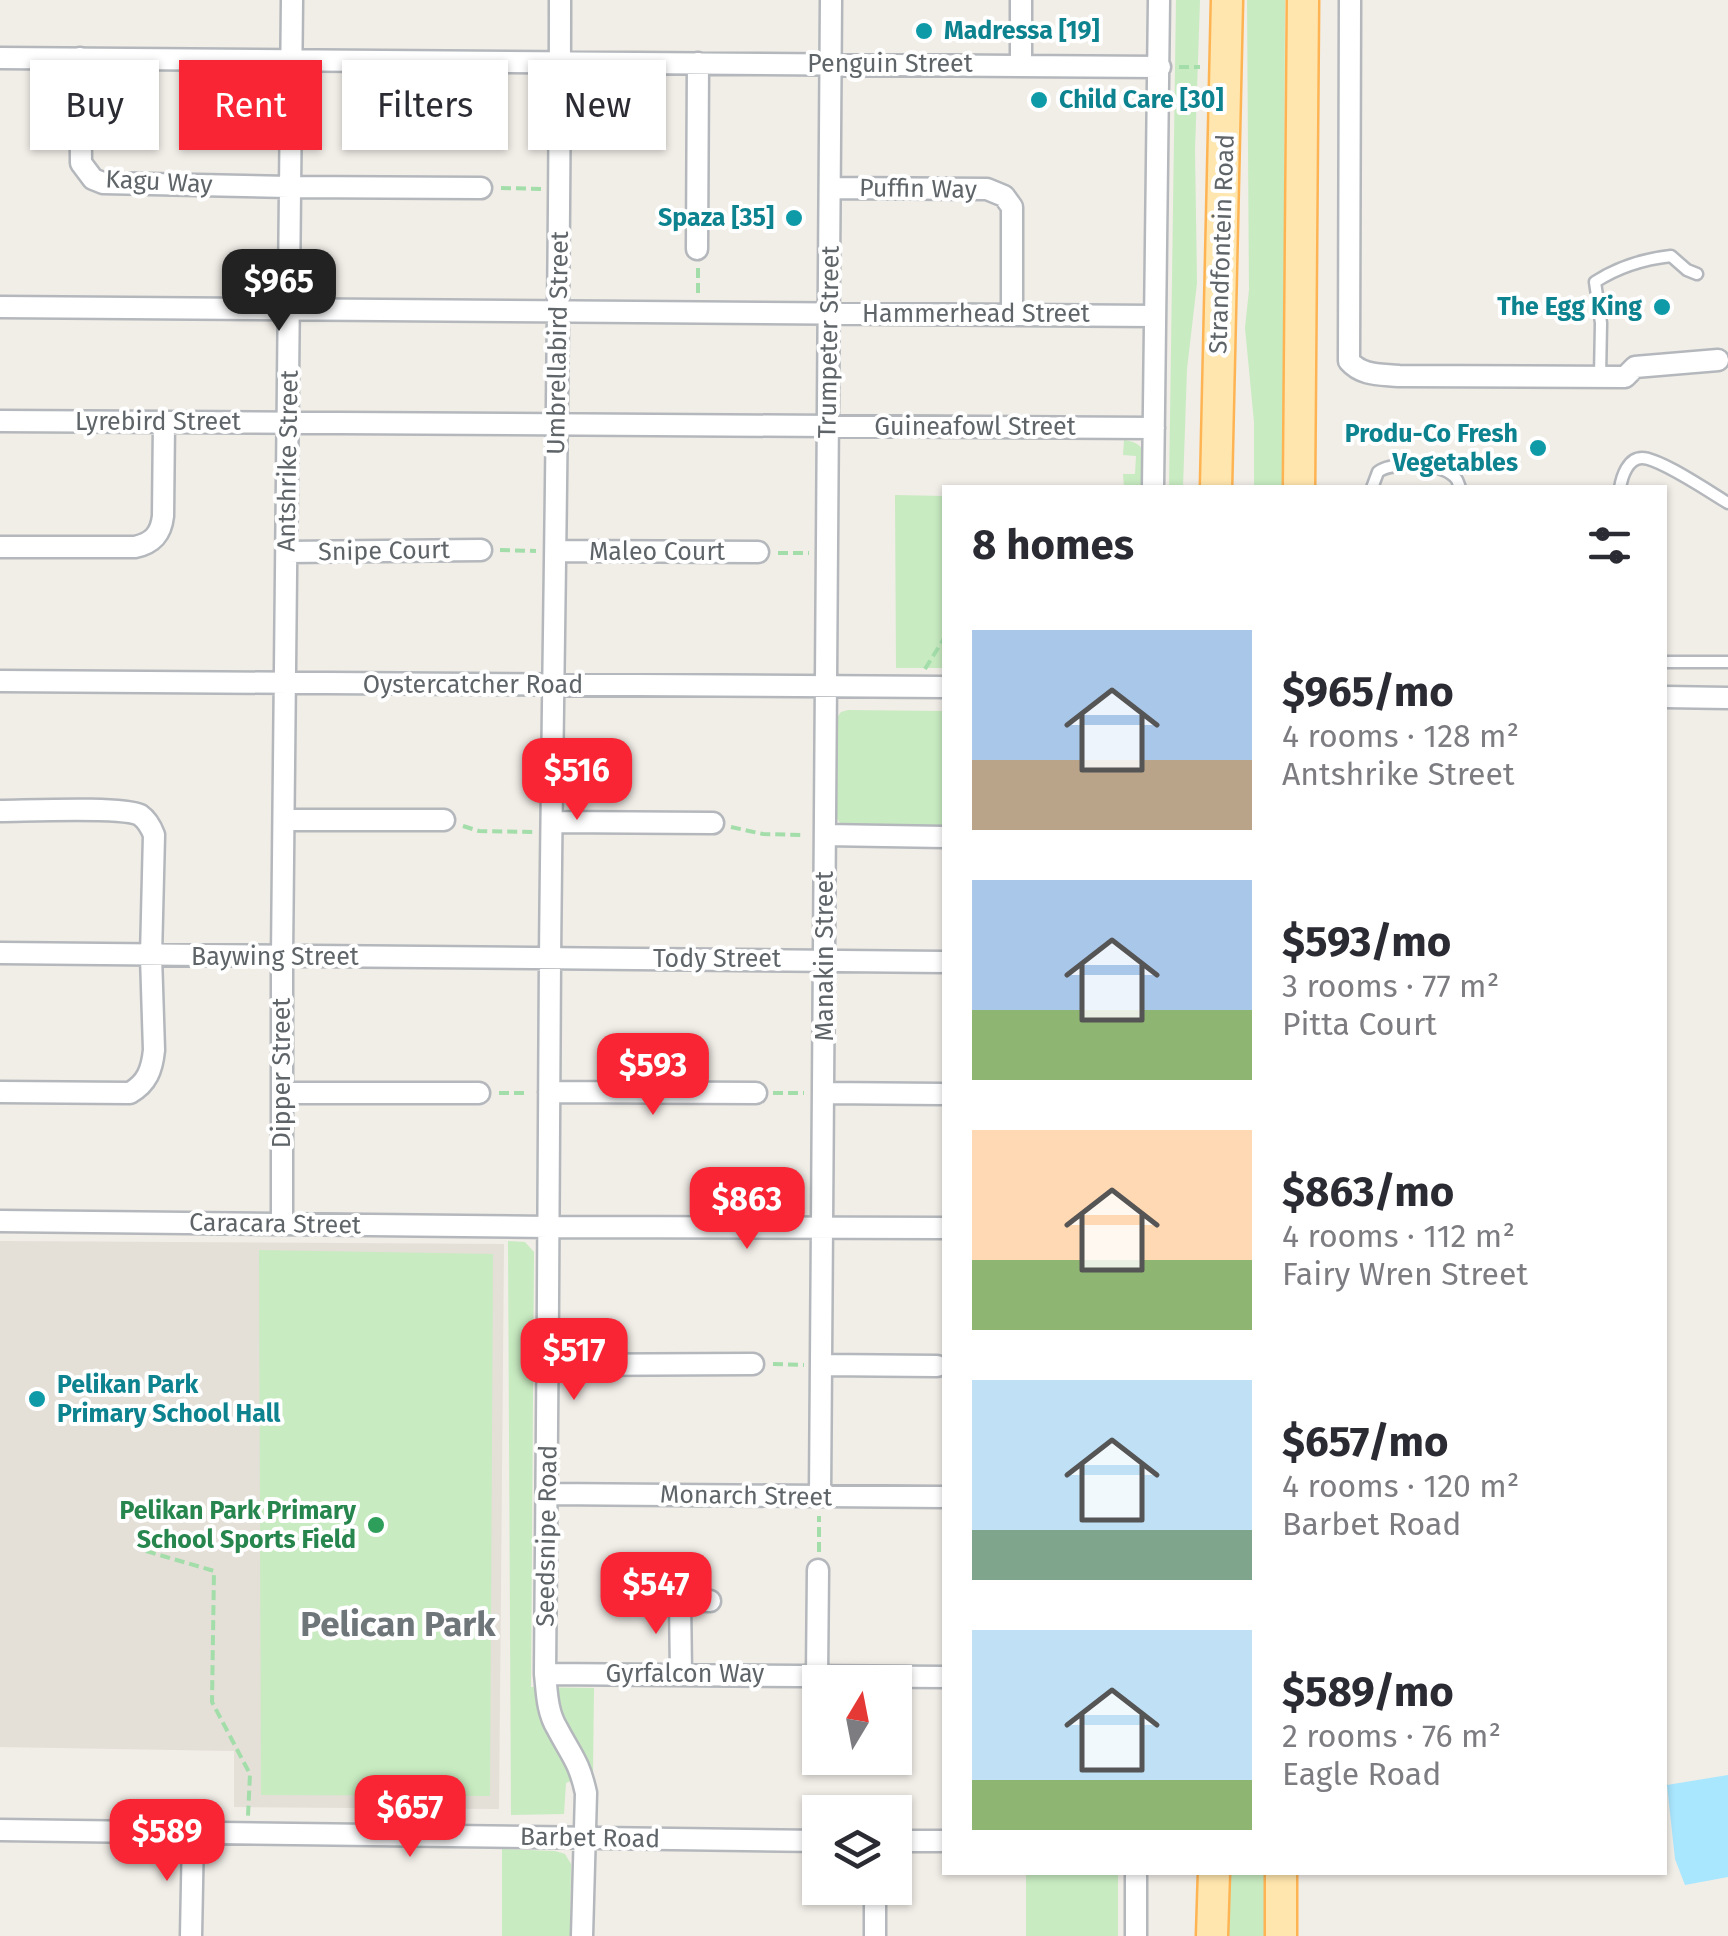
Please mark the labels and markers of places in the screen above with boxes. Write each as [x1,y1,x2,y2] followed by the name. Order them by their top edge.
[944,16,1100,46] place label: Madressa [19]
[913,20,935,42] marker: Madressa [19]
[1059,85,1223,115] place label: Child Care [30]
[1028,89,1050,111] marker: Child Care [30]
[658,203,774,233] place label: Spaza [35]
[783,207,805,229] marker: Spaza [35]
[220,249,338,334] pin: $965
[1497,292,1642,322] place label: The Egg King
[1651,296,1673,318] marker: The Egg King
[1345,419,1518,478] place label: Produ-Co Fresh Vegetables
[1527,437,1549,459] marker: Produ-Co Fresh Vegetables
[518,738,636,823] pin: $516
[594,1033,712,1118] pin: $593
[688,1167,806,1252] pin: $863
[515,1318,633,1403] pin: $517
[57,1370,281,1429] place label: Pelikan Park Primary School Hall
[26,1388,48,1410] marker: Pelikan Park Primary School Hall
[119,1496,357,1555] place label: Pelikan Park Primary School Sports Field
[365,1514,387,1536] marker: Pelikan Park Primary School Sports Field
[597,1552,715,1637] pin: $547
[351,1775,469,1860] pin: $657
[108,1799,226,1884] pin: $589

